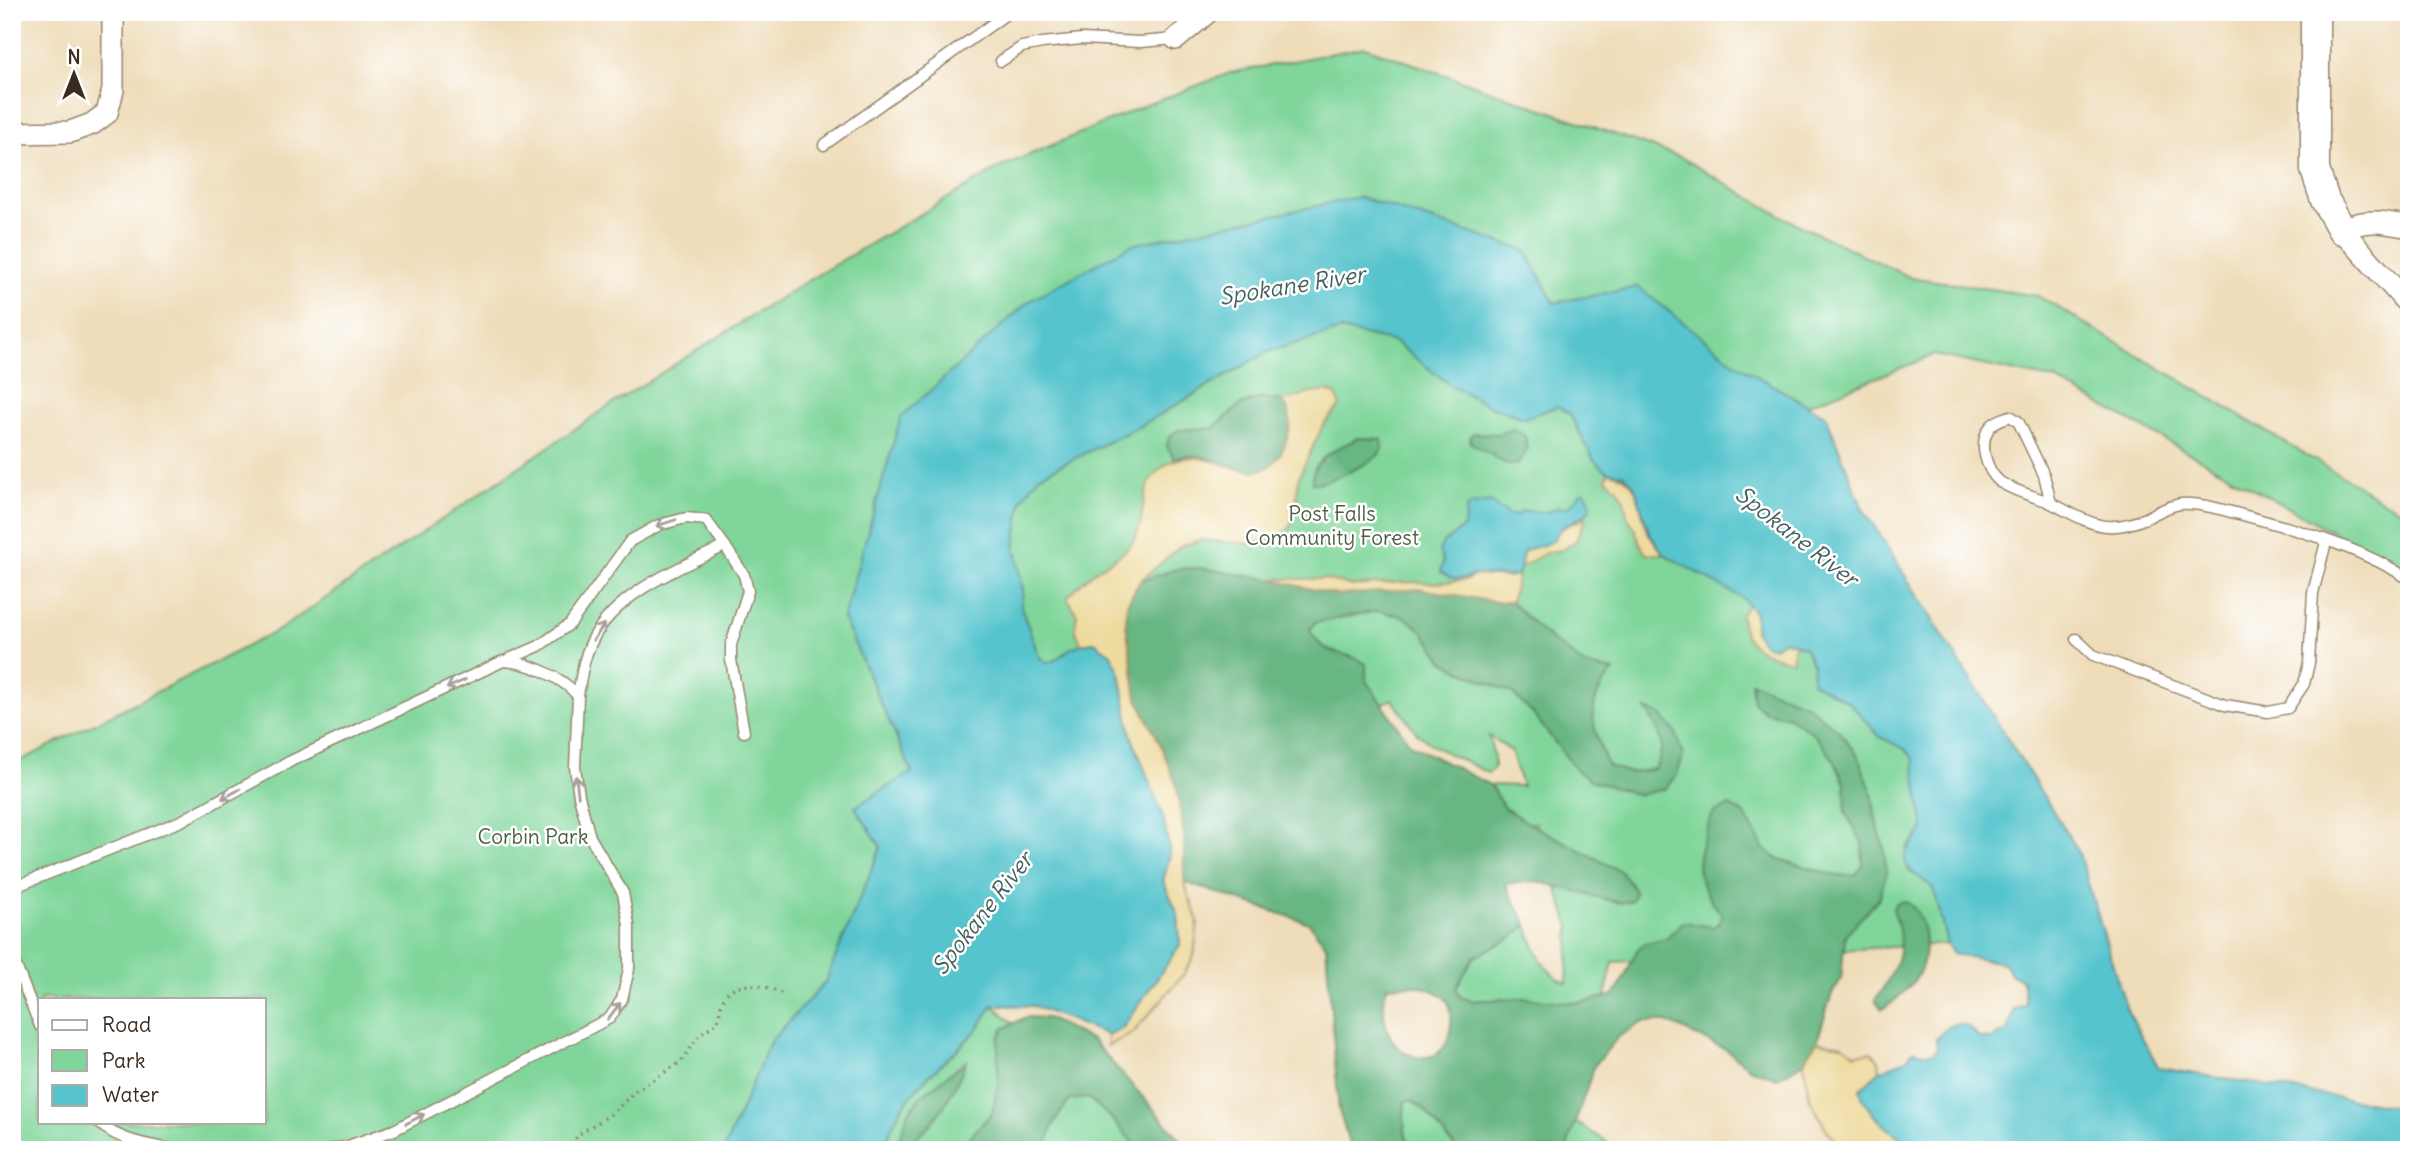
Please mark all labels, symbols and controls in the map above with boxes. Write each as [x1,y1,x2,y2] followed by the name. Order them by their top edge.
[38,38,108,108] north arrow
[67,45,81,69] text: N
[1217,259,1370,311] water label: Spokane River
[1730,479,1866,594] water label: Spokane River
[1245,500,1419,551] park label: Post Falls Community Forest
[656,518,678,531] one-way arrow
[592,623,606,642] one-way arrow
[446,677,467,691] one-way arrow
[571,775,584,798] one-way arrow
[221,788,242,801] one-way arrow
[478,823,588,850] park label: Corbin Park
[925,844,1040,980] water label: Spokane River
[38,998,266,1124] legend
[606,1002,621,1020] one-way arrow
[102,1011,151,1038] text: Road
[102,1047,145,1074] text: Park
[102,1081,160,1108] text: Water
[404,1111,425,1125] one-way arrow

